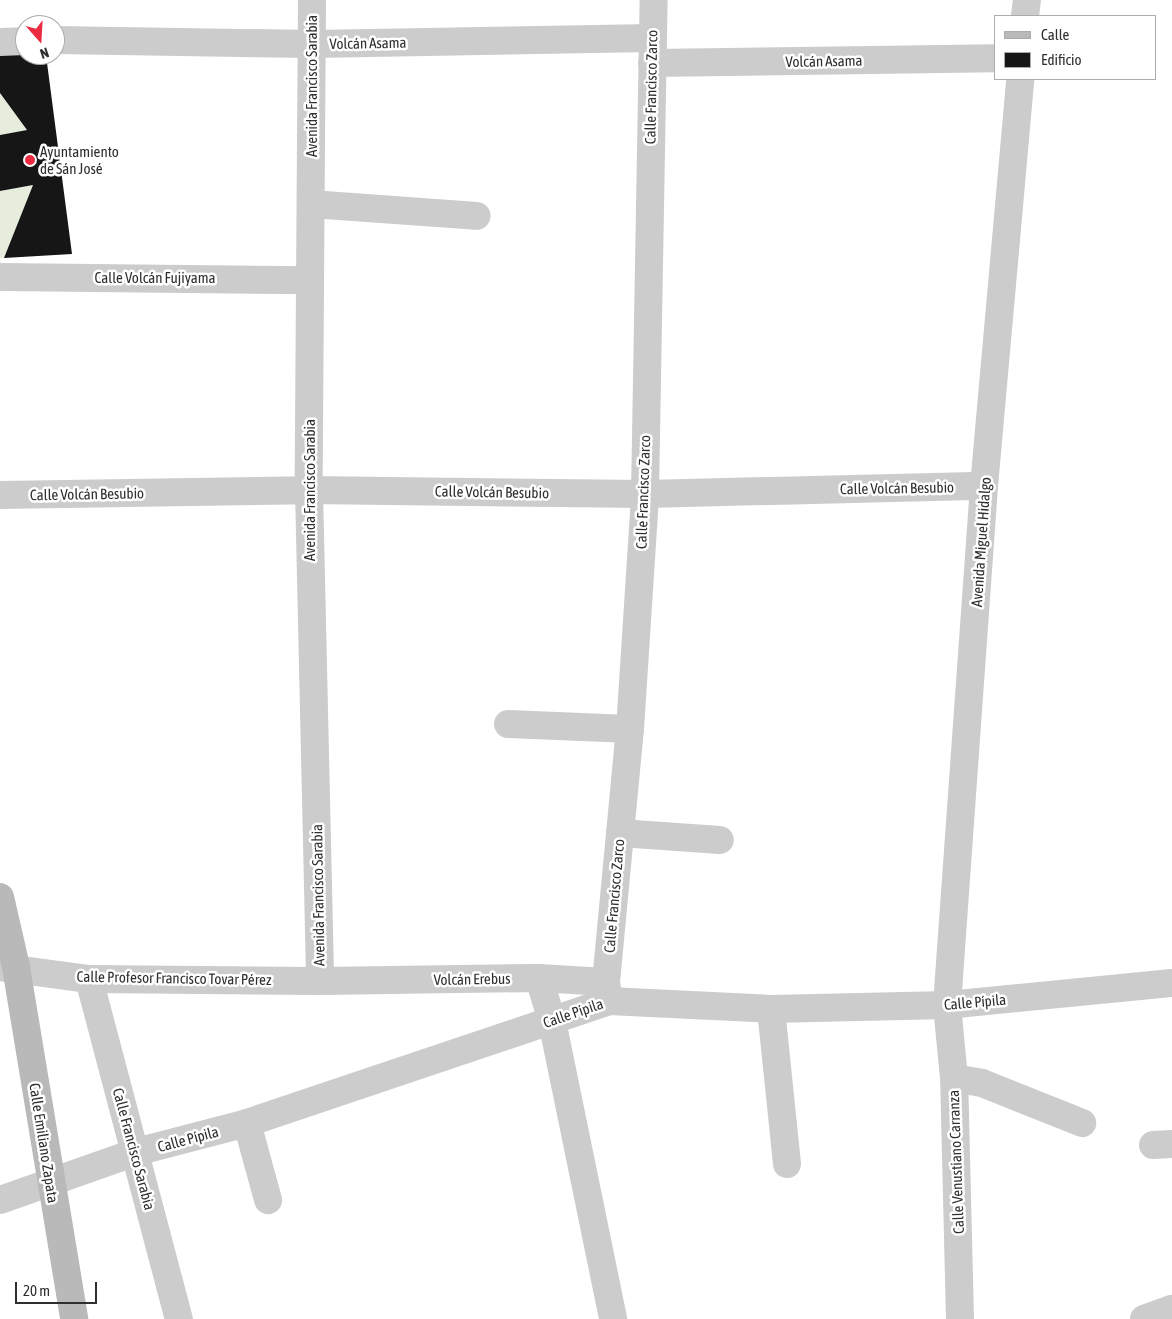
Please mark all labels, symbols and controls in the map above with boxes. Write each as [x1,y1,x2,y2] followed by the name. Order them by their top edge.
[15,15,65,65] north arrow
[303,15,321,157] street label: Avenida Francisco Sarabia
[994,15,1157,80] legend
[1041,26,1069,43] text: Calle
[641,30,661,144] street label: Calle Francisco Zarco
[329,33,407,53] street label: Volcán Asama
[38,44,51,62] text: N
[785,51,863,71] street label: Volcán Asama
[1041,51,1082,68] text: Edificio
[40,142,119,177] place label: Ayuntamiento de Sán José
[24,154,36,166] marker: Ayuntamiento de Sán José
[95,269,215,287] street label: Calle Volcán Fujiyama
[301,419,319,561] street label: Avenida Francisco Sarabia
[632,435,654,549] street label: Calle Francisco Zarco
[967,476,995,608] street label: Avenida Miguel Hidalgo
[840,478,954,498] street label: Calle Volcán Besubio
[435,482,549,502] street label: Calle Volcán Besubio
[30,484,144,504] street label: Calle Volcán Besubio
[308,824,328,966] street label: Avenida Francisco Sarabia
[600,838,628,954] street label: Calle Francisco Zarco
[76,967,272,989] street label: Calle Profesor Francisco Tovar Pérez
[433,969,511,989] street label: Volcán Erebus
[943,990,1007,1014] street label: Calle Pípila
[541,994,605,1032] street label: Calle Pípila
[26,1082,62,1204] street label: Calle Emiliano Zapata
[109,1086,159,1212] street label: Calle Francisco Sarabia
[944,1090,968,1234] street label: Calle Venustiano Carranza
[156,1122,220,1156] street label: Calle Pípila
[18,1272,100,1304] scale bar
[23,1282,50,1299] text: 20 m

